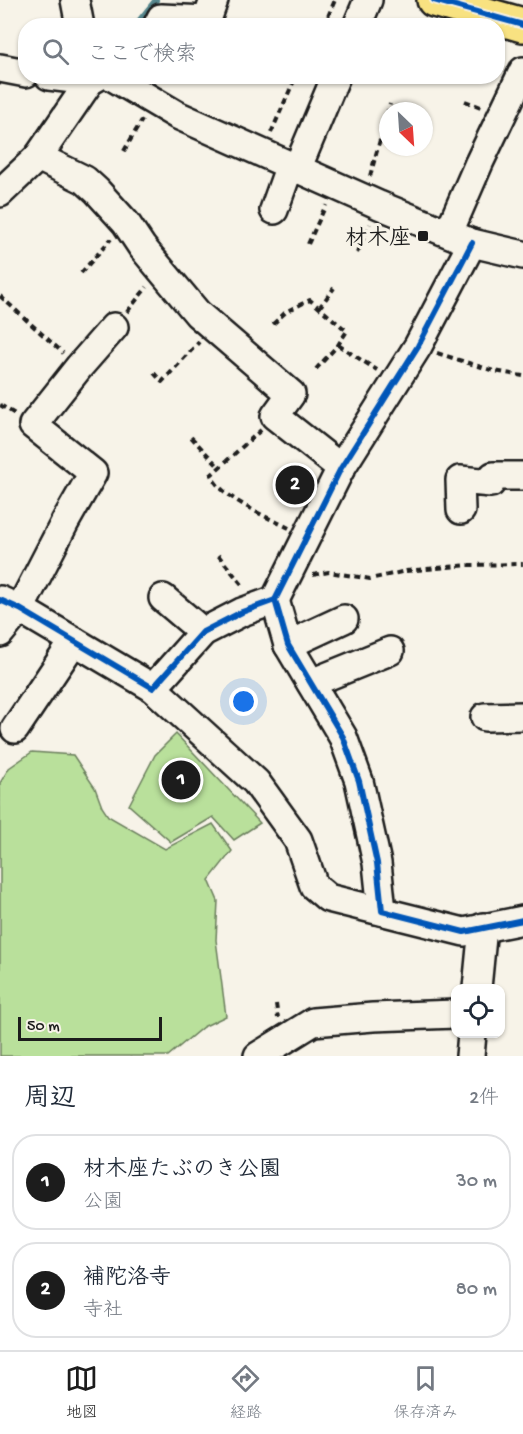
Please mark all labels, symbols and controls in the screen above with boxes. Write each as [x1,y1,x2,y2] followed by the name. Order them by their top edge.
[18,18,505,84] search box
[39,35,72,68] icon: search
[87,43,197,69] text: ここで検索
[379,102,433,156] north arrow
[345,225,411,253] place label: 材木座
[416,229,430,243] marker: 材木座
[276,462,314,508] pin: 2
[229,687,258,716] your location
[162,758,201,802] pin: 1
[451,984,505,1038] map controls
[451,984,505,1038] button: locate
[18,1014,162,1042] scale bar
[27,1018,60,1037] text: 50 m
[24,1085,76,1116] text: 周辺
[469,1088,499,1111] text: 2件
[83,1158,281,1184] text: 材木座たぶのき公園
[41,1171,50,1194] text: 1
[456,1171,497,1194] text: 30 m
[83,1192,123,1215] text: 公園
[83,1266,171,1292] text: 補陀洛寺
[41,1279,50,1302] text: 2
[456,1279,497,1302] text: 80 m
[83,1300,123,1323] text: 寺社
[65,1362,98,1424] tab: 地図
[229,1362,262,1424] tab: 経路
[393,1362,457,1424] tab: 保存済み

